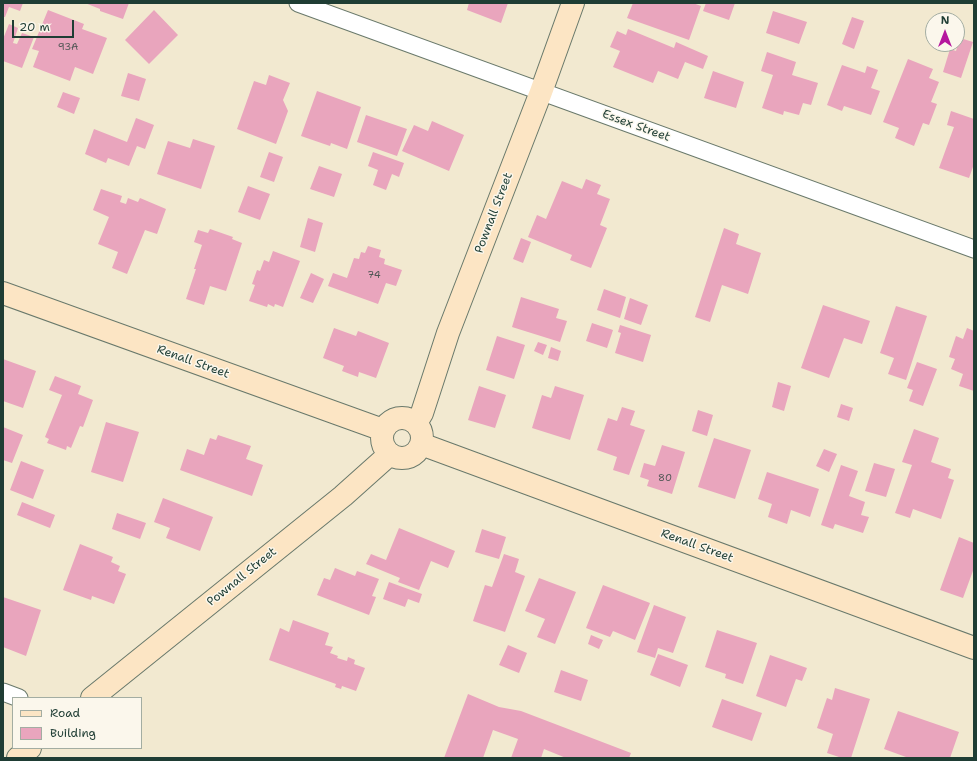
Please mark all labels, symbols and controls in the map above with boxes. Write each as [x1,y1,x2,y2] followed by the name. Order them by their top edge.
[14,12,76,38] scale bar
[925,12,965,52] north arrow
[941,13,949,28] text: N
[19,19,50,35] text: 20 m
[58,41,78,53] house number: 93A
[600,107,672,145] street label: Essex Street
[472,171,516,255] street label: Pownall Street
[367,269,381,281] house number: 74
[155,342,231,382] street label: Renall Street
[658,472,672,484] house number: 80
[659,526,735,566] street label: Renall Street
[204,545,280,609] street label: Pownall Street
[12,697,142,749] legend
[50,705,80,721] text: Road
[50,725,96,741] text: Building

